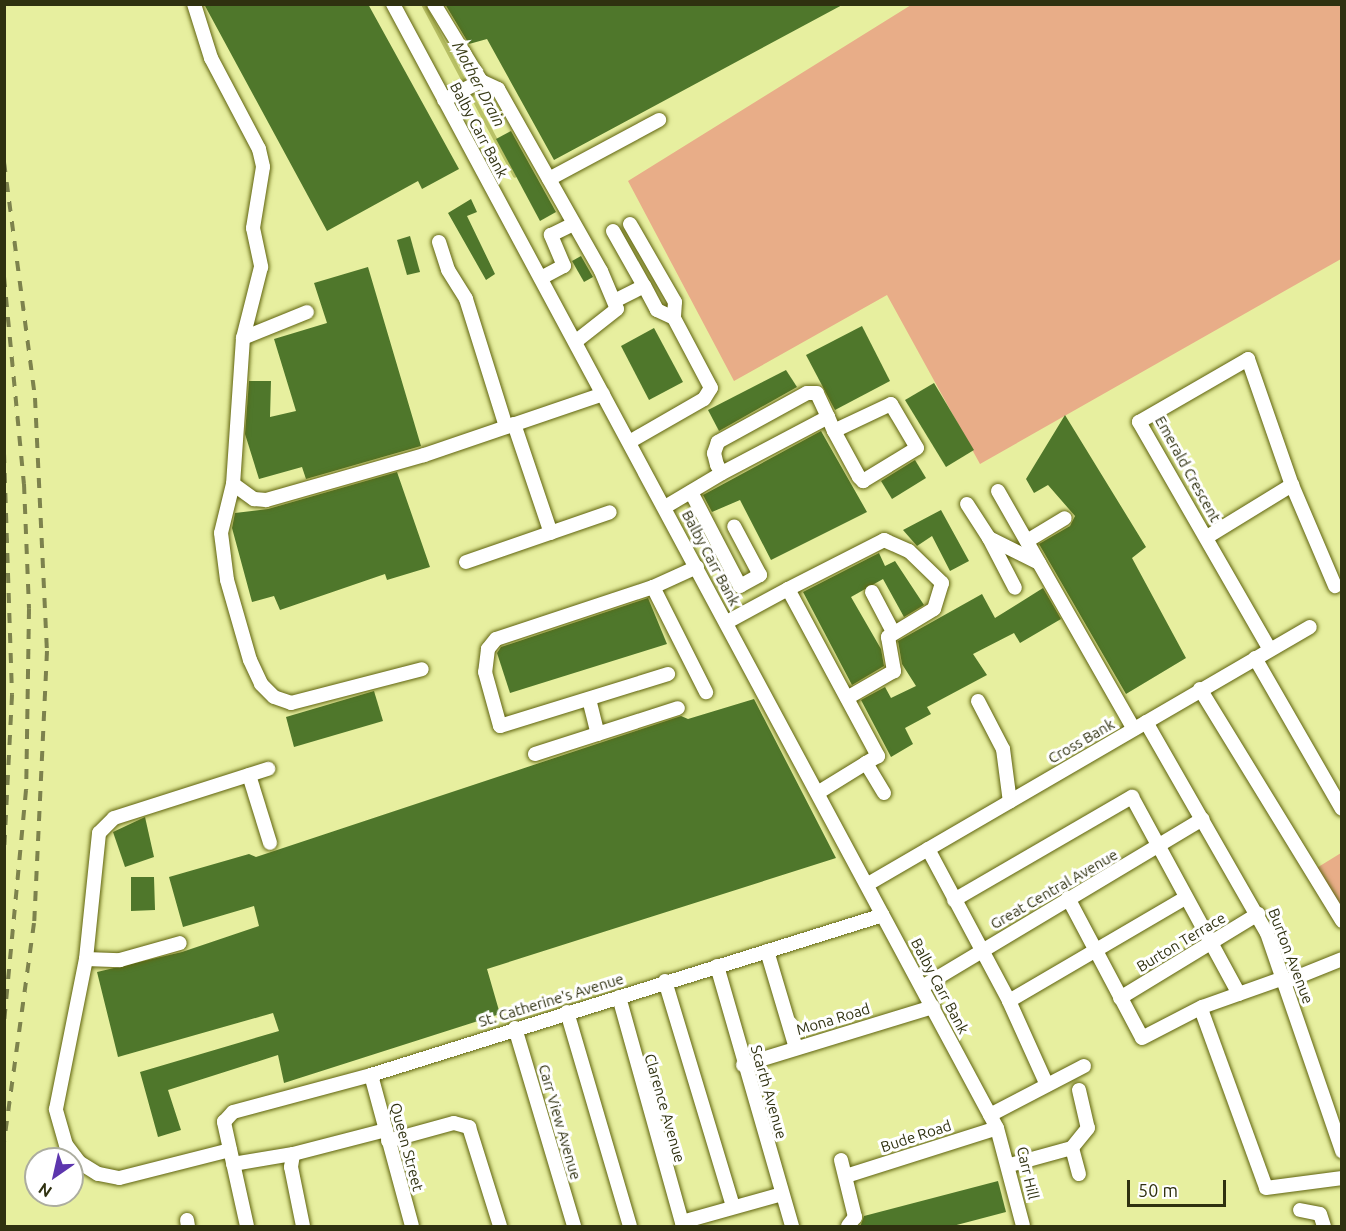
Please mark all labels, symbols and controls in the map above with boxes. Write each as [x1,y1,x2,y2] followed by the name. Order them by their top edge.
[448,38,510,130] water label: Mother Drain
[446,79,512,181] street label: Balby Carr Bank
[1151,413,1225,525] street label: Emerald Crescent
[678,507,744,609] street label: Balby Carr Bank
[1045,715,1117,767] street label: Cross Bank
[987,845,1121,933] street label: Great Central Avenue
[1265,906,1317,1006] street label: Burton Avenue
[1133,908,1229,976] street label: Burton Terrace
[907,935,973,1037] street label: Balby Carr Bank
[476,969,626,1031] street label: St. Catherine's Avenue
[794,999,872,1039] street label: Mona Road
[747,1043,791,1141] street label: Scarth Avenue
[641,1051,689,1165] street label: Clarence Avenue
[535,1062,585,1182] street label: Carr View Avenue
[387,1101,427,1193] street label: Queen Street
[878,1116,954,1156] street label: Bude Road
[1013,1145,1043,1201] street label: Carr Hill
[24,1147,84,1207] north arrow
[1130,1168,1229,1206] scale bar
[35,1179,55,1201] text: N
[1138,1180,1178,1200] text: 50 m

